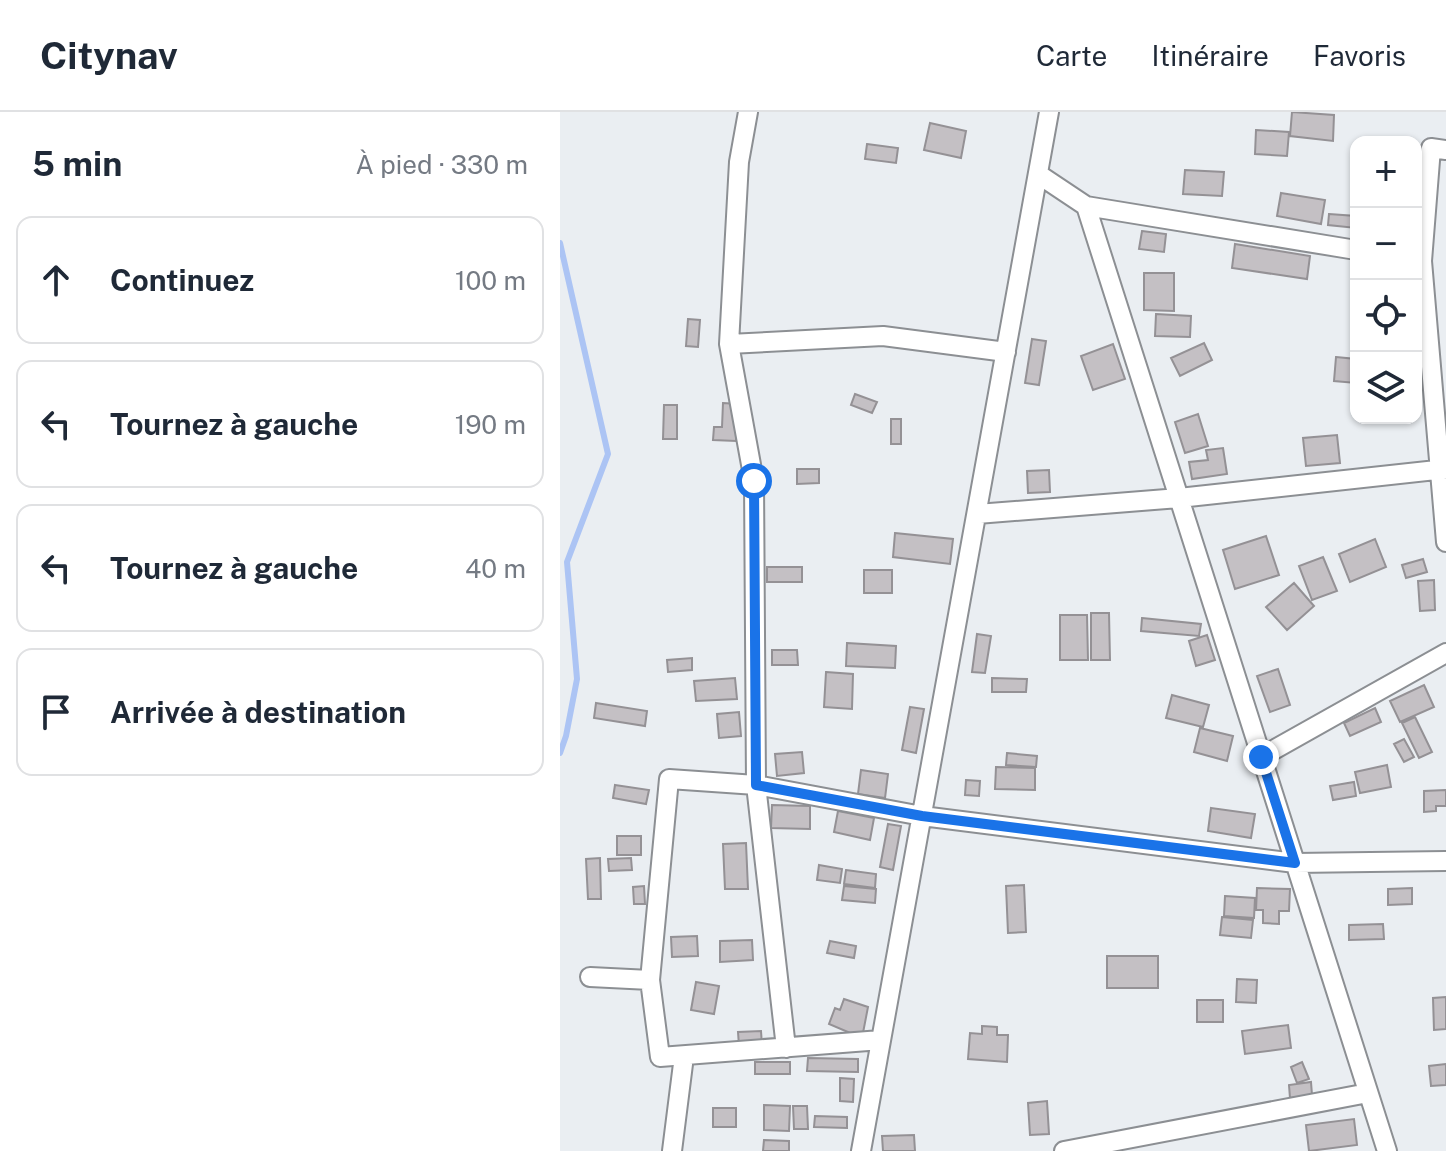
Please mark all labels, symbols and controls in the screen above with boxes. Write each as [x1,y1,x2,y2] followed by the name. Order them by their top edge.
[40,33,178,78] text: Citynav
[1036,39,1107,72] text: Carte
[1151,39,1269,72] text: Itinéraire
[1313,39,1406,72] text: Favoris
[1350,136,1422,424] map controls
[1350,136,1422,208] button: +
[32,144,122,184] text: 5 min
[355,149,528,180] text: À pied · 330 m
[1350,208,1422,280] button: −
[34,258,78,302] icon: ahead
[110,262,254,298] text: Continuez
[455,265,526,296] text: 100 m
[1350,280,1422,352] button: locate
[1350,352,1422,424] button: layers
[34,402,78,446] icon: left
[110,406,358,442] text: Tournez à gauche
[455,409,526,440] text: 190 m
[736,463,772,499] route start
[34,546,78,590] icon: left
[110,550,358,586] text: Tournez à gauche
[465,553,526,584] text: 40 m
[34,690,78,734] icon: arrive
[110,694,406,730] text: Arrivée à destination
[1243,739,1279,775] route end

